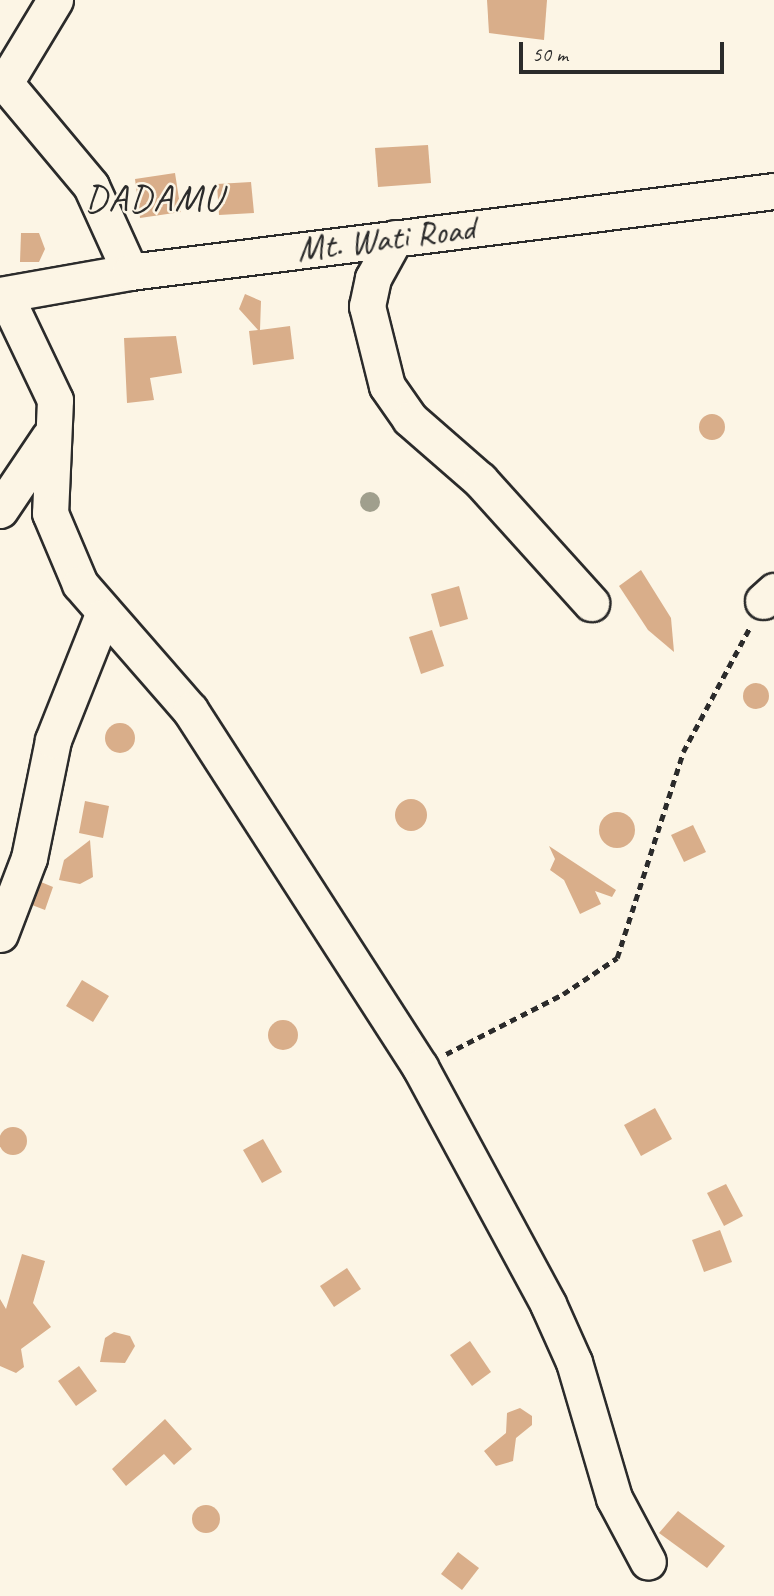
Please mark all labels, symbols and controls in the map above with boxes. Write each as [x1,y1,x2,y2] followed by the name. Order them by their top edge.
[522,28,727,72] scale bar
[532,41,568,67] text: 50 m
[86,175,222,221] district label: DADAMU
[295,207,477,271] street label: Mt. Wati Road

